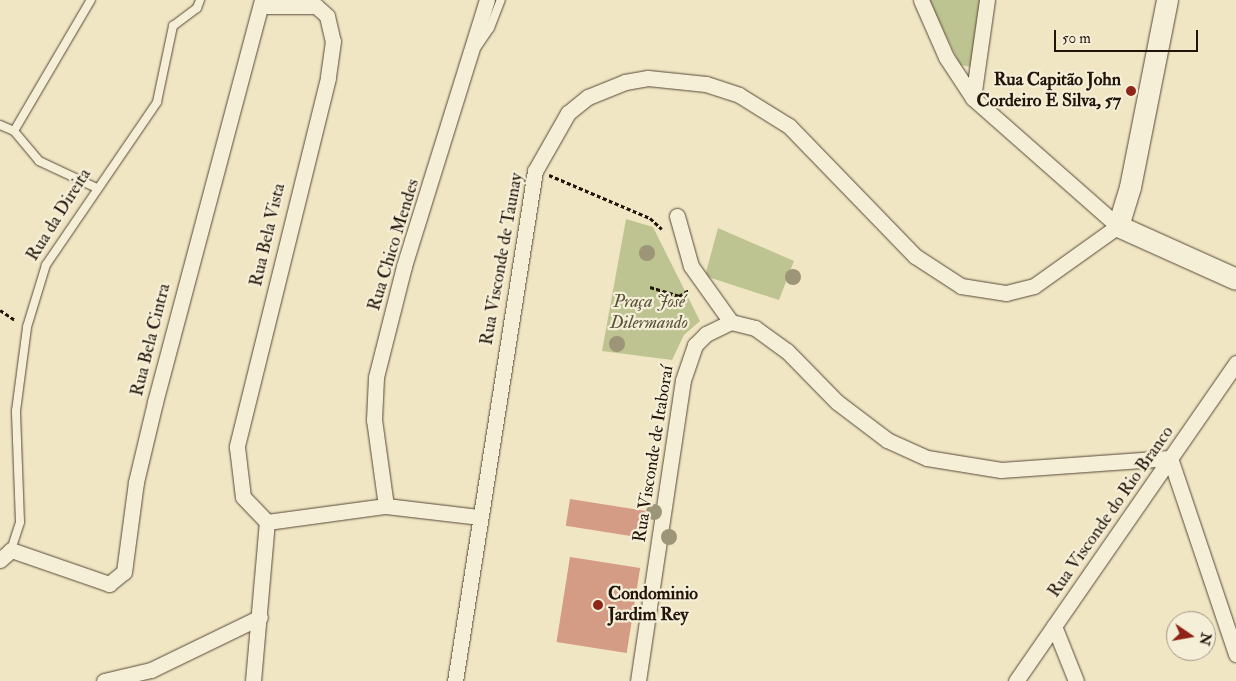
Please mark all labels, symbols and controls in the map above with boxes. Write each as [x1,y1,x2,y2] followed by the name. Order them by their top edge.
[1056,20,1200,52] scale bar
[1062,29,1091,48] text: 50 m
[977,70,1121,112] place label: Rua Capitão John Cordeiro E Silva, 57
[1125,85,1137,97] marker: Rua Capitão John Cordeiro E Silva, 57
[22,165,96,265] street label: Rua da Direita
[476,171,528,347] street label: Rua Visconde de Taunay
[364,177,424,313] street label: Rua Chico Mendes
[246,181,290,289] street label: Rua Bela Vista
[127,281,175,399] street label: Rua Bela Cintra
[610,292,688,334] park label: Praça José Dilermando
[629,364,679,544] street label: Rua Visconde de Itaboraí
[1044,422,1178,602] street label: Rua Visconde do Rio Branco
[608,584,698,626] place label: Condominio Jardim Rey
[592,599,604,611] marker: Condominio Jardim Rey
[1166,611,1216,661] north arrow
[1196,631,1215,647] text: N

